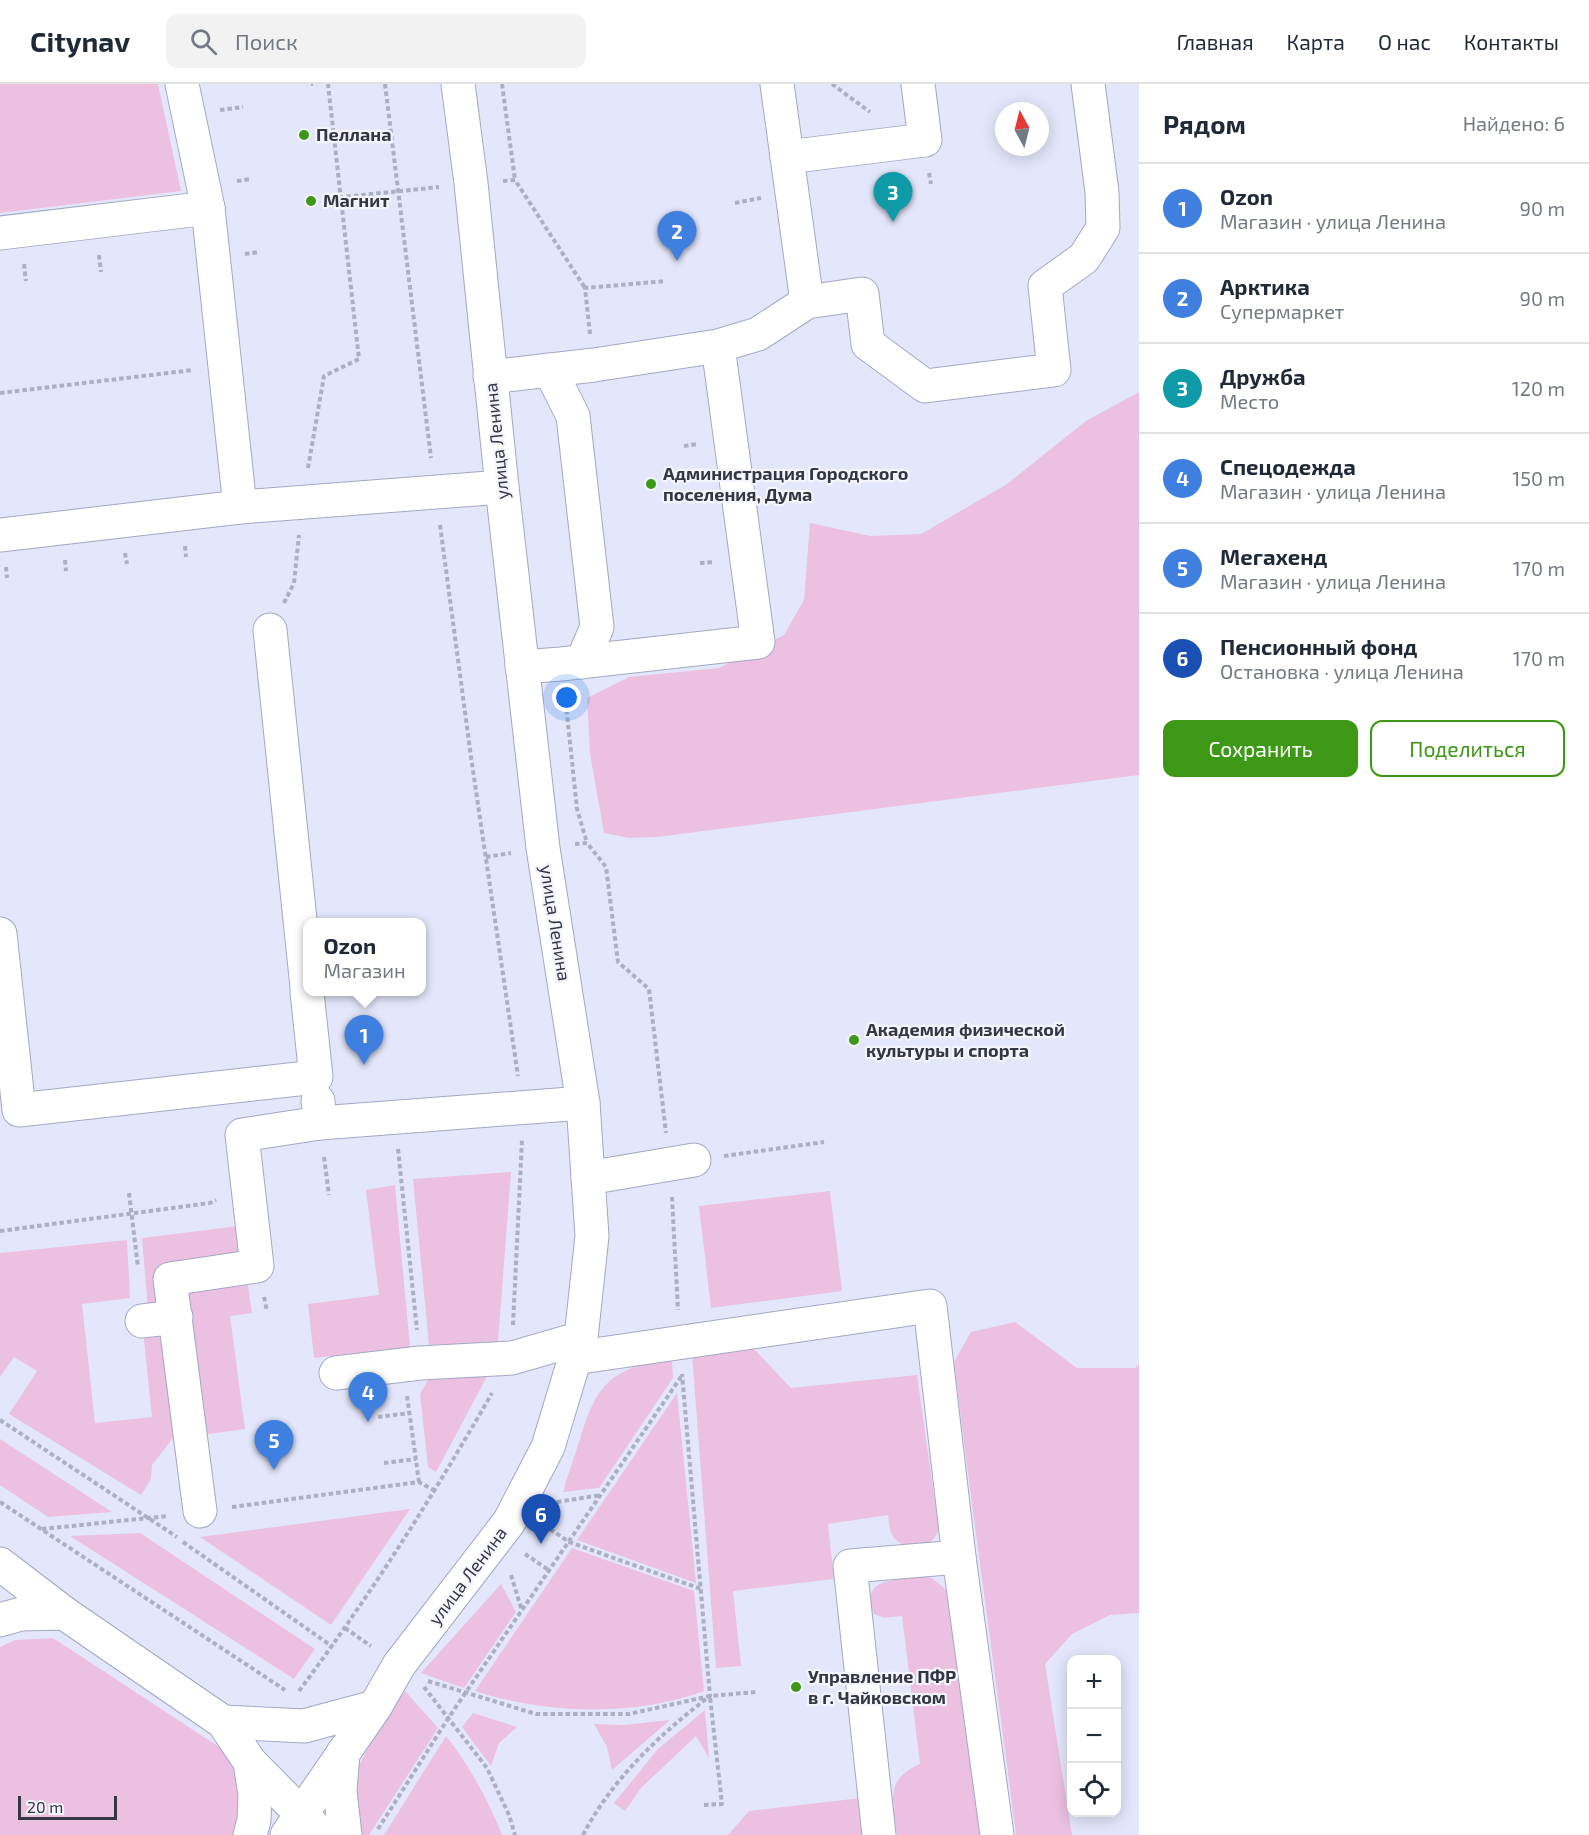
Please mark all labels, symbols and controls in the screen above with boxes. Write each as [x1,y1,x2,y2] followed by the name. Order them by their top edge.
[166,14,586,68] search box
[30,24,130,58] text: Citynav
[187,25,220,58] icon: search
[235,28,298,54] text: Поиск
[1177,29,1254,54] text: Главная
[1287,29,1345,54] text: Карта
[1378,29,1431,54] text: О нас
[1464,29,1559,54] text: Контакты
[995,102,1049,156] north arrow
[1163,108,1246,139] text: Рядом
[1463,111,1565,135] text: Найдено: 6
[316,123,391,145] place label: Пеллана
[297,128,311,142] marker: Пеллана
[874,172,912,222] pin: 3
[1220,183,1273,209] text: Ozon
[323,189,389,211] place label: Магнит
[304,194,318,208] marker: Магнит
[1178,196,1187,220] text: 1
[1520,196,1565,220] text: 90 m
[1220,209,1446,233] text: Магазин · улица Ленина
[658,212,696,261] pin: 2
[1220,273,1310,299] text: Арктика
[1177,286,1188,310] text: 2
[1520,286,1565,310] text: 90 m
[1220,299,1344,323] text: Супермаркет
[1220,363,1306,389] text: Дружба
[1177,376,1188,400] text: 3
[1512,376,1565,400] text: 120 m
[479,382,513,501] street label: улица Ленина
[1220,389,1279,413] text: Место
[1220,453,1356,479] text: Спецодежда
[663,462,908,505] place label: Администрация Городского поселения, Дума
[1176,466,1189,490] text: 4
[1512,466,1565,490] text: 150 m
[644,477,658,491] marker: Администрация Городского поселения, Дума
[1220,479,1446,503] text: Магазин · улица Ленина
[1220,543,1327,569] text: Мегахенд
[1177,556,1188,580] text: 5
[1513,556,1565,580] text: 170 m
[1220,569,1446,593] text: Магазин · улица Ленина
[1220,633,1417,659] text: Пенсионный фонд
[1177,646,1188,670] text: 6
[1513,646,1565,670] text: 170 m
[1220,659,1464,683] text: Остановка · улица Ленина
[552,683,581,712] your location
[1163,720,1358,777] button: Сохранить
[1370,720,1565,777] button: Поделиться
[536,863,576,982] street label: улица Ленина
[303,918,426,996] popup
[323,932,376,958] text: Ozon
[323,958,406,982] text: Магазин
[344,1016,384,1065] pin: 1
[866,1018,1065,1061] place label: Академия физической культуры и спорта
[847,1033,861,1047] marker: Академия физической культуры и спорта
[348,1372,388,1422] pin: 4
[254,1420,294,1470] pin: 5
[522,1494,560,1544] pin: 6
[423,1522,511,1629] street label: улица Ленина
[1067,1655,1121,1817] map controls
[1067,1655,1121,1709] button: +
[808,1665,956,1708] place label: Управление ПФР в г. Чайковском
[789,1680,803,1694] marker: Управление ПФР в г. Чайковском
[1067,1709,1121,1763] button: −
[1067,1763,1121,1817] button: locate
[18,1793,117,1820] scale bar
[27,1797,63,1816] text: 20 m

